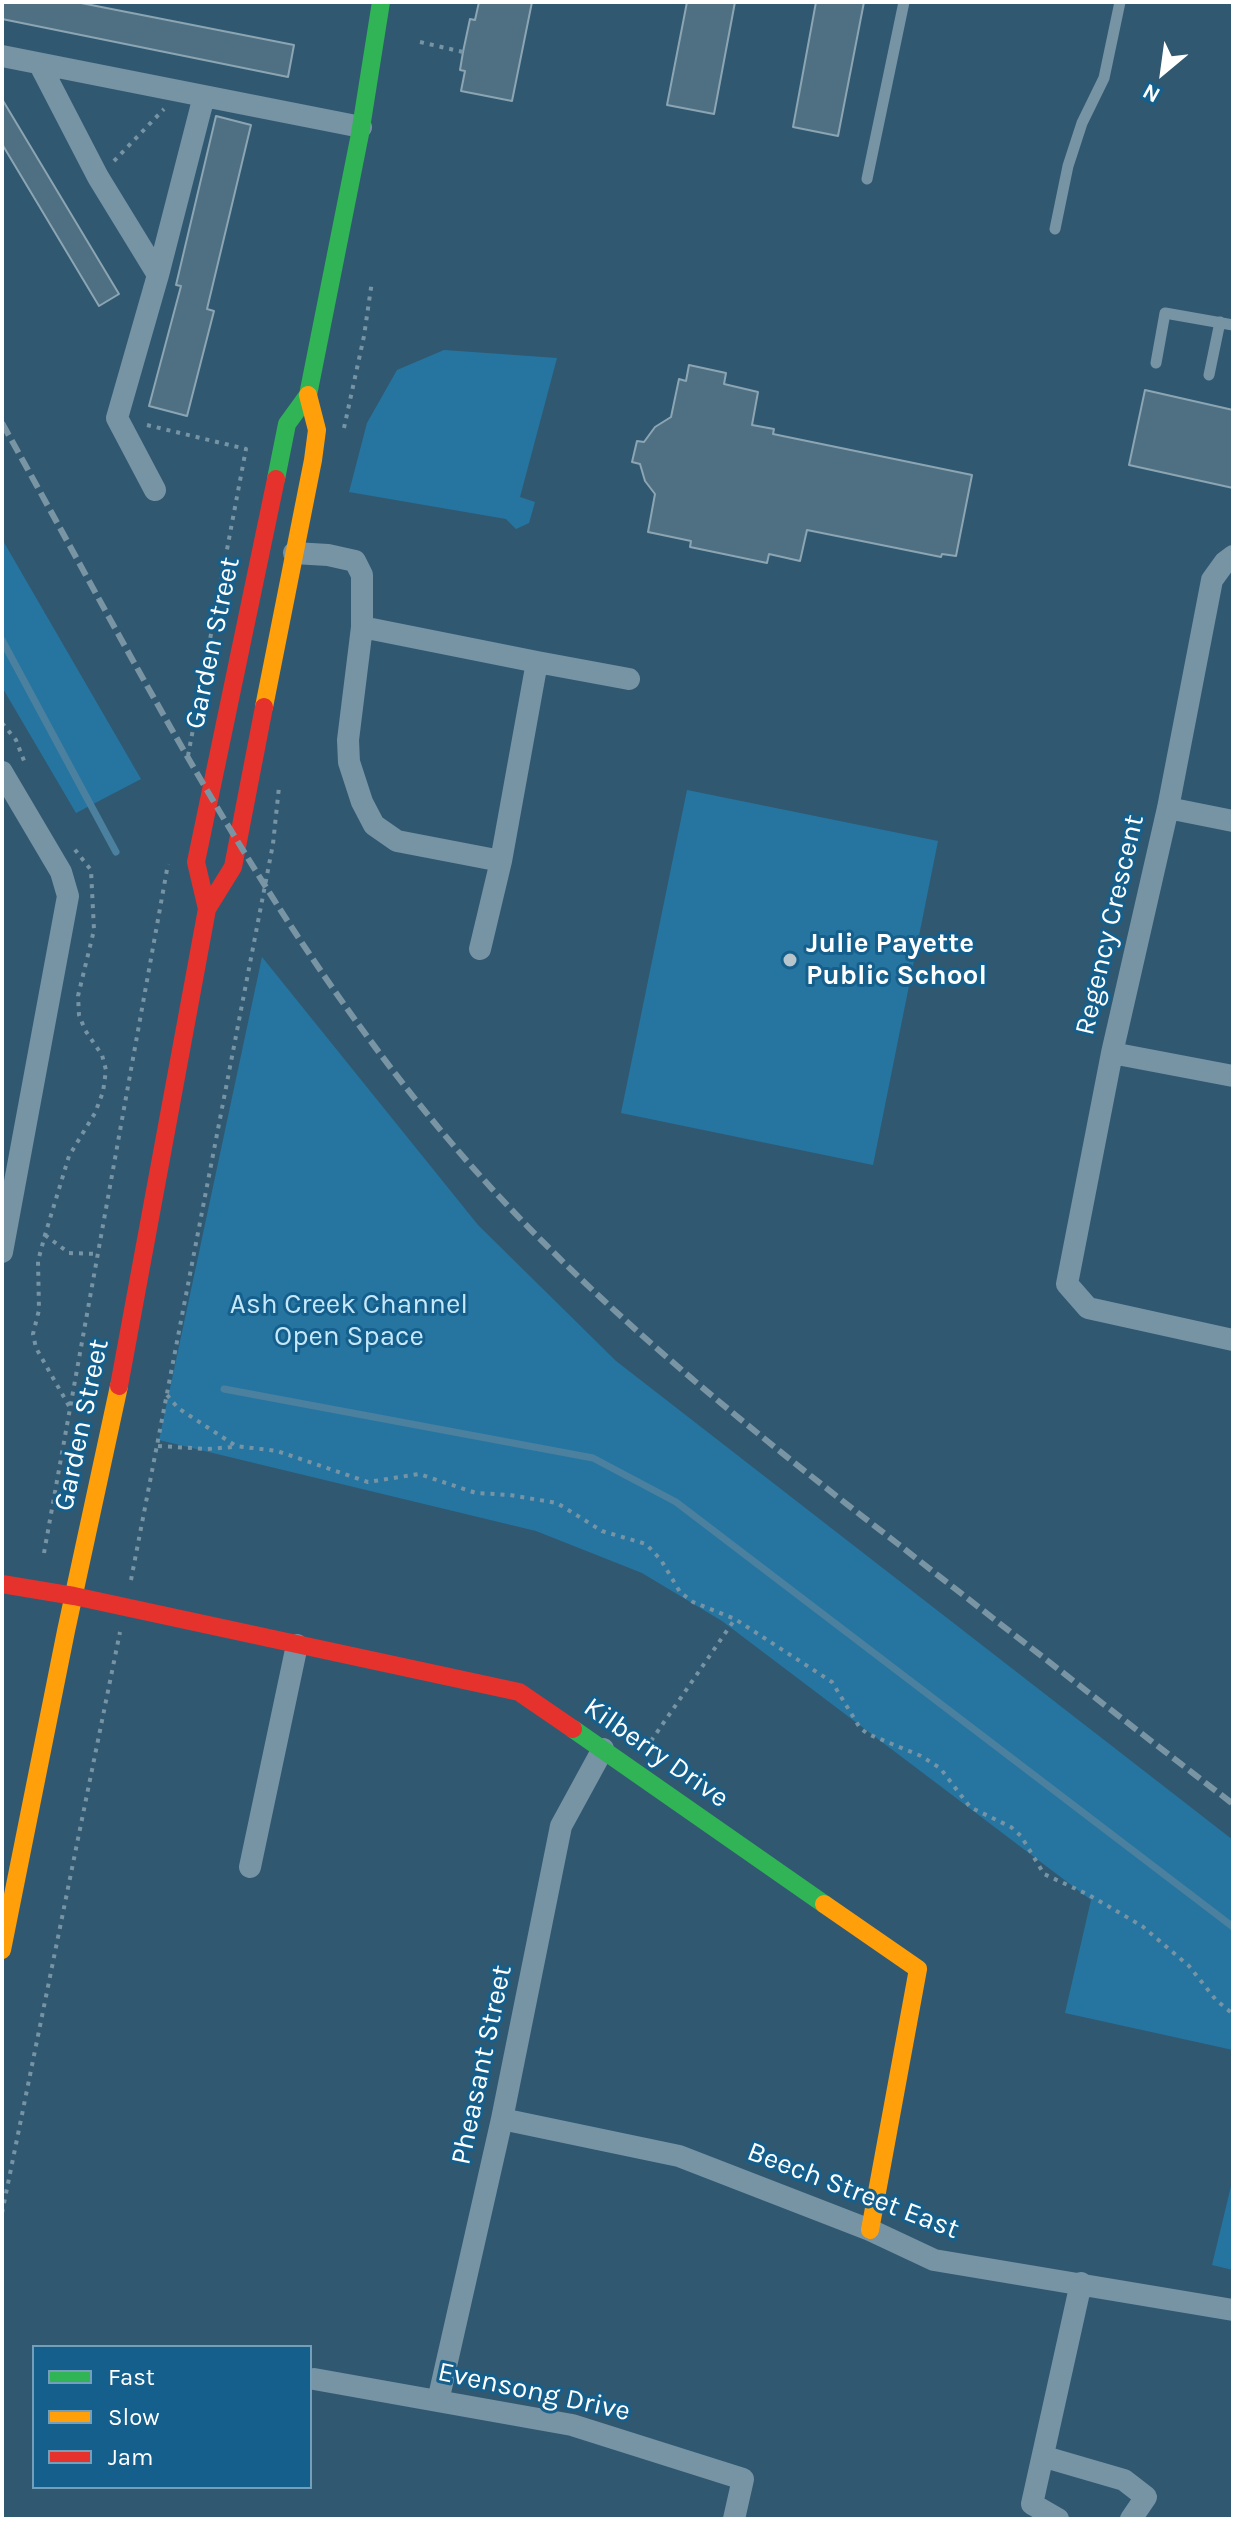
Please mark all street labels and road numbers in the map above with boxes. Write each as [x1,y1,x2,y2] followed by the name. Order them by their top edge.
[178,554,248,732] street label: Garden Street
[1068,811,1152,1039] street label: Regency Crescent
[47,1336,117,1514] street label: Garden Street
[577,1691,735,1815] street label: Kilberry Drive
[444,1962,520,2168] street label: Pheasant Street
[742,2135,964,2247] street label: Beech Street East
[435,2355,633,2429] street label: Evensong Drive

